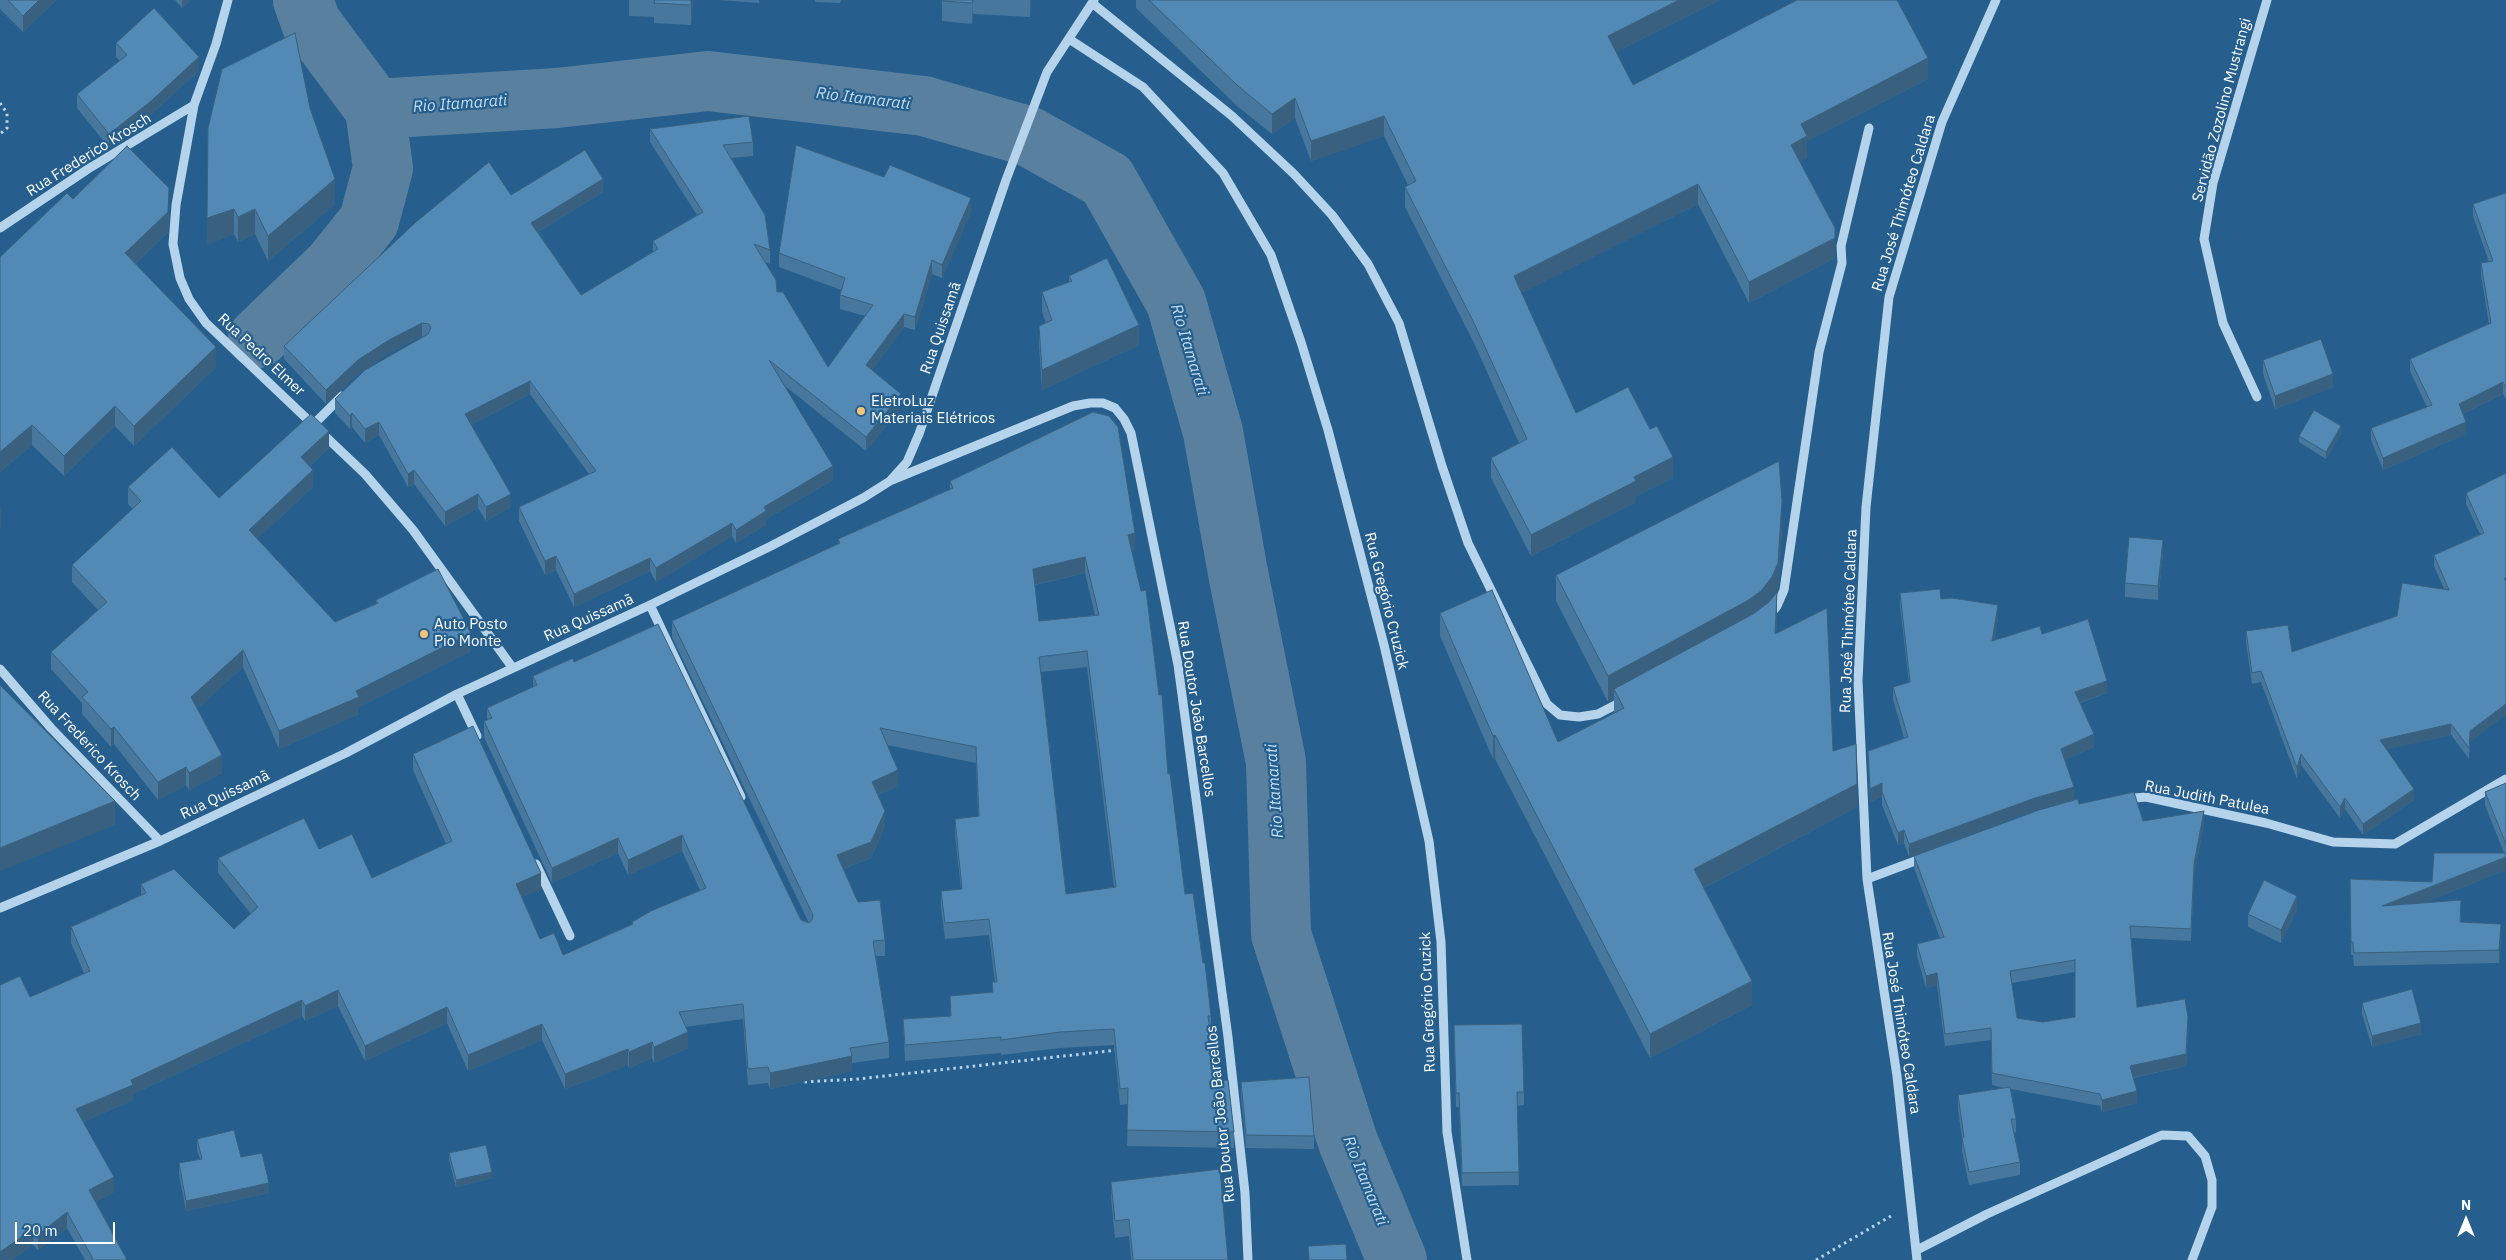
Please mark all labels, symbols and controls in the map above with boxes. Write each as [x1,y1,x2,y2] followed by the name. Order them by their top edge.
[2189,16,2255,204] street label: Servidão Zozolino Mustrangi
[815,84,911,114] water label: Rio Itamarati
[412,91,508,117] water label: Rio Itamarati
[23,109,155,201] street label: Rua Frederico Krosch
[1868,112,1940,294] street label: Rua José Thimóteo Caldara
[917,280,965,376] street label: Rua Quissamã
[1166,302,1212,398] water label: Rio Itamarati
[214,310,308,400] street label: Rua Pedro Elmer
[871,393,995,428] place label: EletroLuz Materiais Elétricos
[855,405,867,417] marker: EletroLuz Materiais Elétricos
[1837,529,1861,713] street label: Rua José Thimóteo Caldara
[1360,531,1412,671] street label: Rua Gregório Cruzick
[541,590,637,646] street label: Rua Quissamã
[434,616,507,651] place label: Auto Posto Pio Monte
[1173,620,1219,798] street label: Rua Doutor João Barcellos
[418,628,430,640] marker: Auto Posto Pio Monte
[33,687,145,805] street label: Rua Frederico Krosch
[1262,743,1288,839] water label: Rio Itamarati
[178,767,272,823] street label: Rua Quissamã
[2143,777,2271,819] street label: Rua Judith Patulea
[1417,931,1439,1073] street label: Rua Gregório Cruzick
[1878,931,1924,1115] street label: Rua José Thimóteo Caldara
[1203,1025,1239,1203] street label: Rua Doutor João Barcellos
[1338,1134,1392,1228] water label: Rio Itamarati
[2441,1195,2491,1245] north arrow
[2461,1196,2471,1214] text: N
[18,1212,118,1244] scale bar
[23,1221,58,1240] text: 20 m

